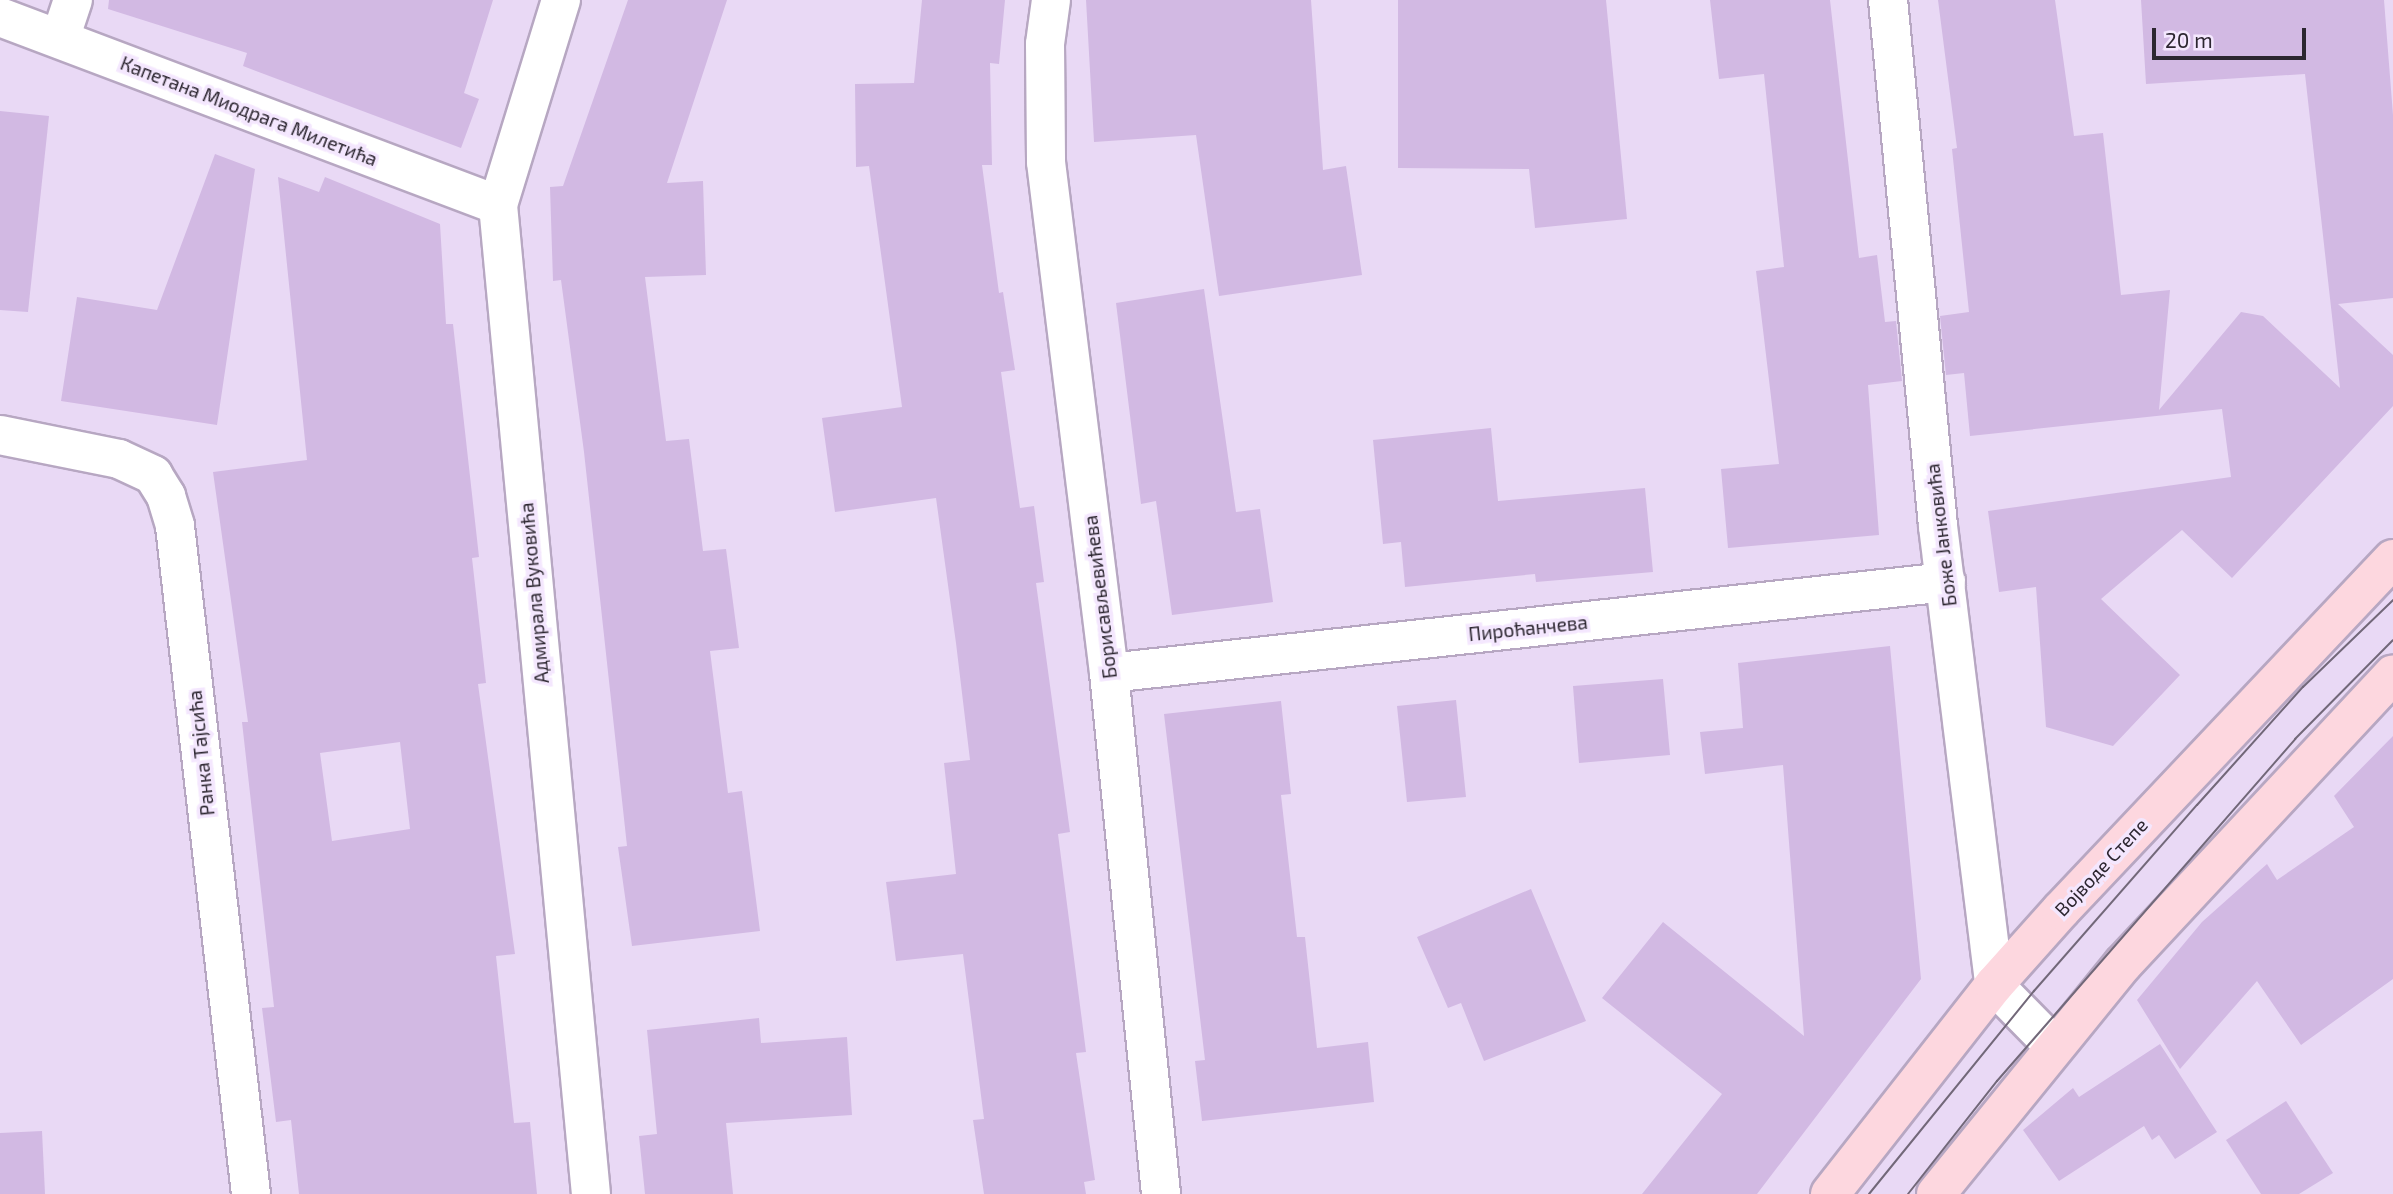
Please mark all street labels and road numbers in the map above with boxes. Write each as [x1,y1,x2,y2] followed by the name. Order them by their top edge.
[117,51,381,171] street label: Капетана Миодрага Милетића
[1921,462,1961,608] street label: Боже Јанковића
[515,502,553,684] street label: Адмирала Вуковића
[1079,514,1121,680] street label: Борисављевићева
[1467,610,1589,646] street label: Пироћанчева
[183,689,219,817] street label: Ранка Тајсића
[2050,813,2152,921] street label: Војводе Степе

